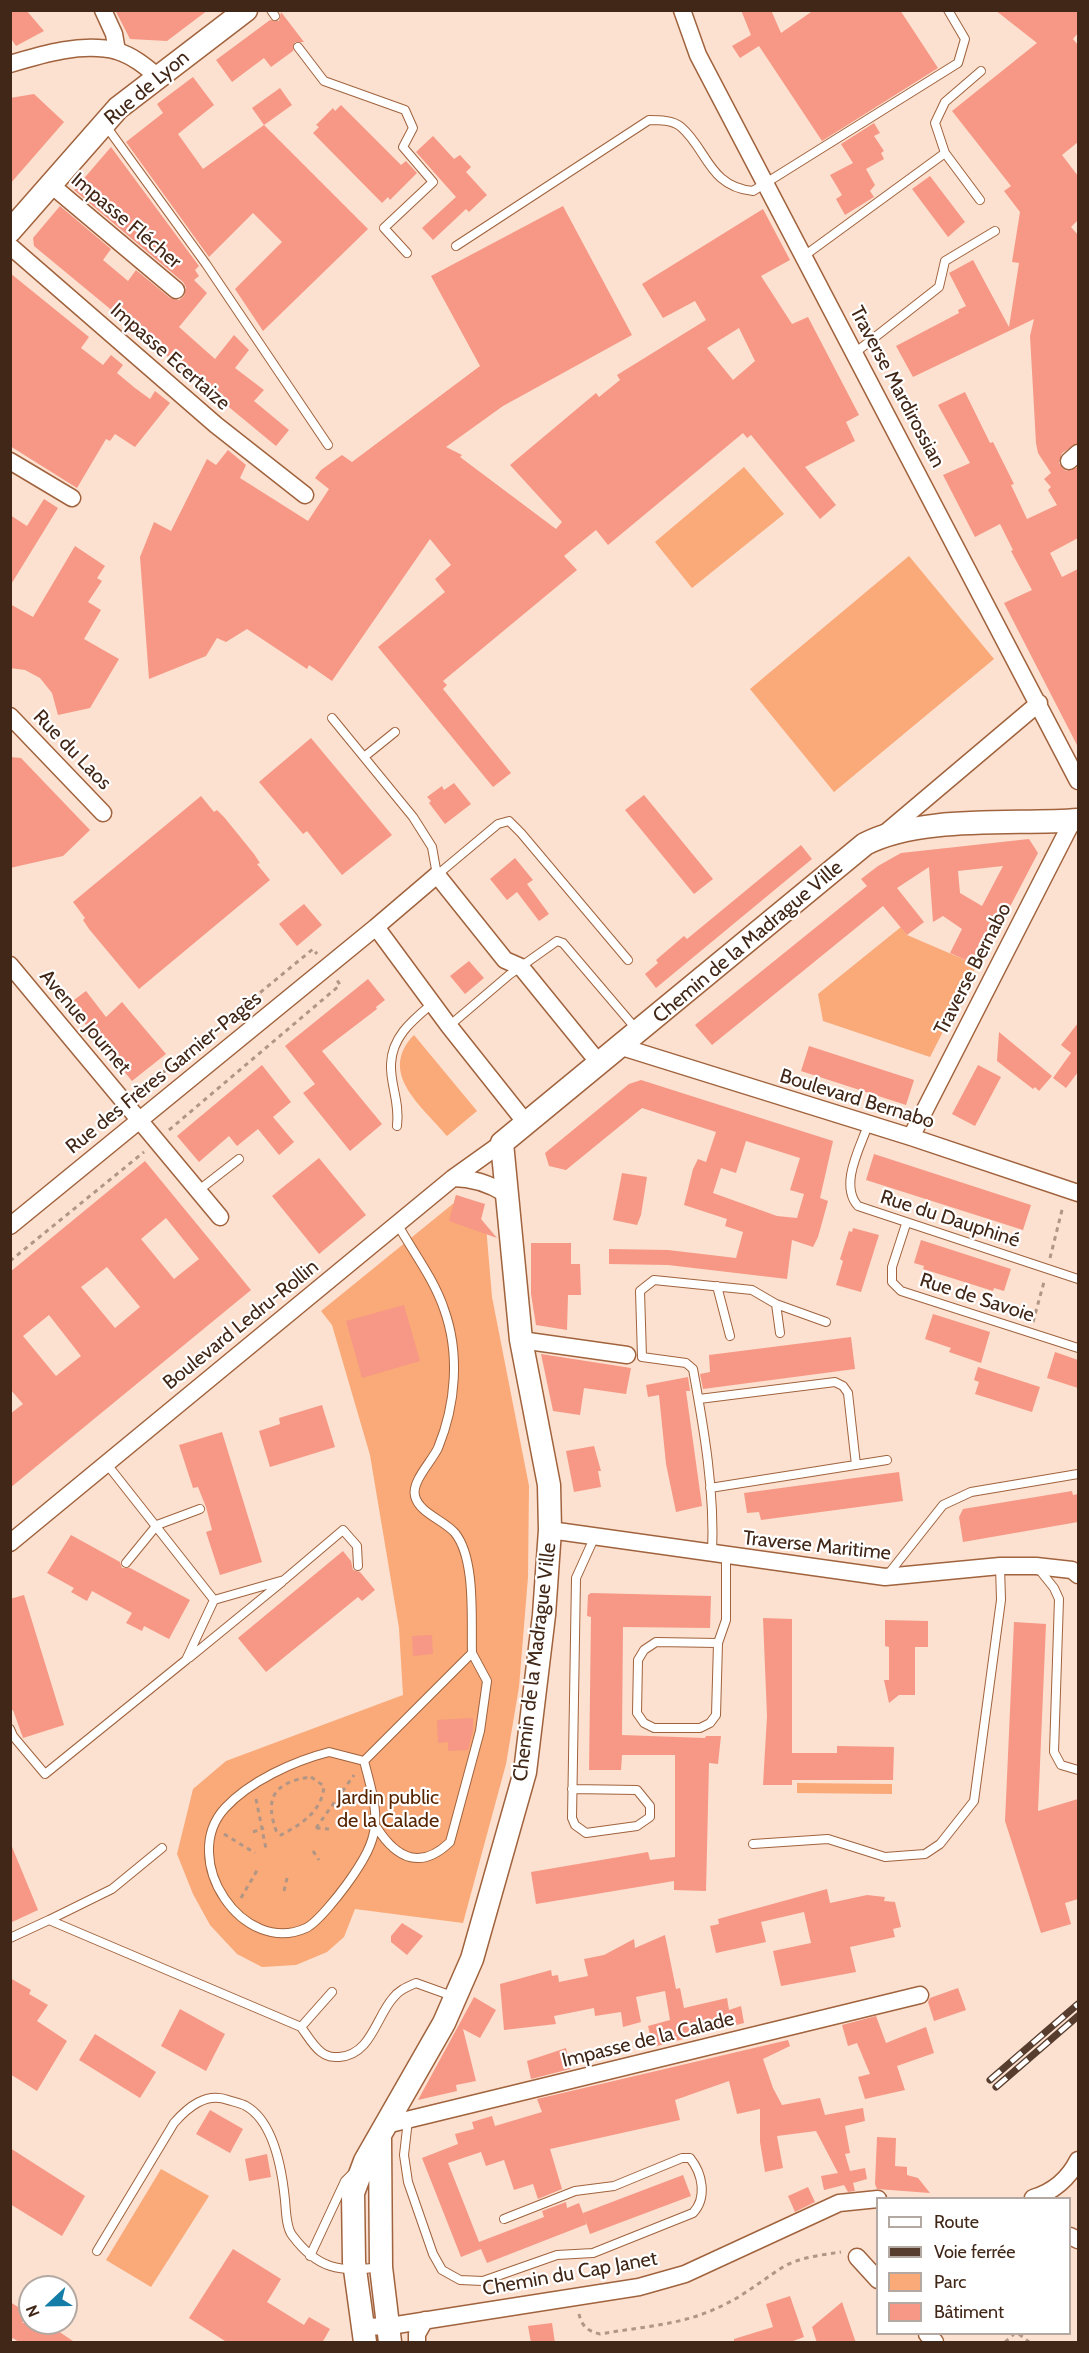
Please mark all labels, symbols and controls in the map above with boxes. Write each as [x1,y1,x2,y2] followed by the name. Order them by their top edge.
[100,46,194,130] street label: Rue de Lyon
[66,168,186,274] street label: Impasse Flécher
[105,298,235,416] street label: Impasse Ecertaize
[844,302,950,472] street label: Traverse Mardirossian
[28,705,116,795] street label: Rue du Laos
[648,856,848,1028] street label: Chemin de la Madrague Ville
[929,899,1017,1039] street label: Traverse Bernabo
[34,965,136,1079] street label: Avenue Journet
[61,987,267,1159] street label: Rue des Frères Garnier-Pagès
[777,1064,937,1134] street label: Boulevard Bernabo
[877,1185,1023,1253] street label: Rue du Dauphiné
[158,1255,324,1395] street label: Boulevard Ledru-Rollin
[917,1268,1037,1328] street label: Rue de Savoie
[742,1526,892,1566] street label: Traverse Maritime
[508,1541,562,1783] street label: Chemin de la Madrague Ville
[337,1786,439,1833] park label: Jardin public de la Calade
[559,2007,737,2073] street label: Impasse de la Calade
[876,2197,1071,2335] legend
[934,2211,979,2233] text: Route
[934,2241,1015,2263] text: Voie ferrée
[481,2247,659,2301] street label: Chemin du Cap Janet
[934,2271,966,2293] text: Parc
[18,2275,78,2335] north arrow
[934,2301,1004,2323] text: Bâtiment
[22,2302,44,2320] text: N

